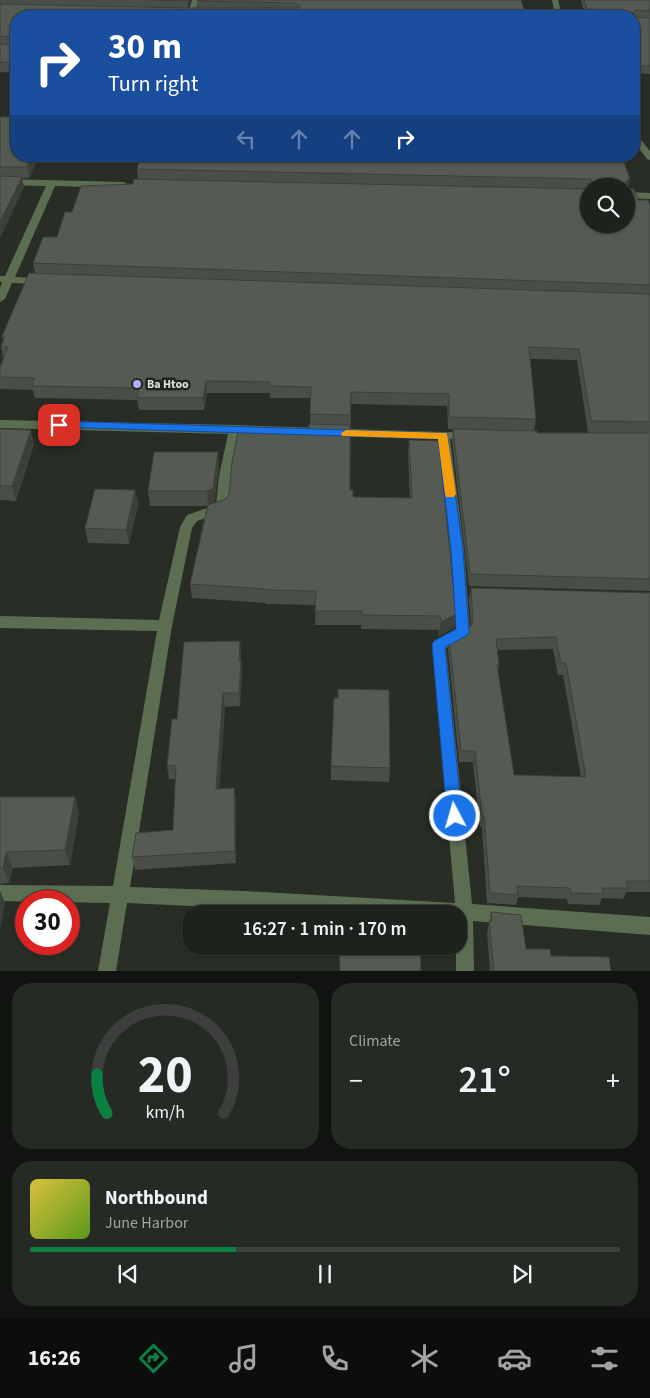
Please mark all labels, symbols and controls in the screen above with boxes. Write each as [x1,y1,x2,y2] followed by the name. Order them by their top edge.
[108,22,182,72] text: 30 m
[25,30,90,95] icon: right
[108,68,198,100] text: Turn right
[232,125,260,153] icon: left
[285,125,313,153] icon: ahead
[338,125,366,153] icon: ahead
[391,125,419,153] icon: right
[580,178,635,233] map controls
[580,178,635,233] button: search
[147,376,189,393] place label: Ba Htoo
[131,378,143,390] marker: Ba Htoo
[38,404,80,446] pin
[45,411,73,439] icon: arrive
[428,789,480,841] position arrow
[15,890,80,955] speed limit sign: 30
[242,916,407,943] text: 16:27 · 1 min · 170 m
[349,1030,400,1052] text: Climate
[138,1039,193,1113] text: 20
[458,1053,511,1107] text: 21°
[349,1061,363,1101] text: −
[606,1061,620,1101] text: +
[146,1100,185,1125] text: km/h
[105,1185,208,1212] text: Northbound
[105,1212,188,1234] text: June Harbor
[114,1260,142,1288] icon: previous
[311,1260,339,1288] icon: pause
[508,1260,536,1288] icon: next
[136,1341,171,1376] icon: directions
[226,1341,261,1376] icon: music
[317,1341,352,1376] icon: phone
[407,1341,442,1376] icon: climate
[497,1341,532,1376] icon: car
[587,1341,622,1376] icon: filters
[28,1342,81,1374] text: 16:26

